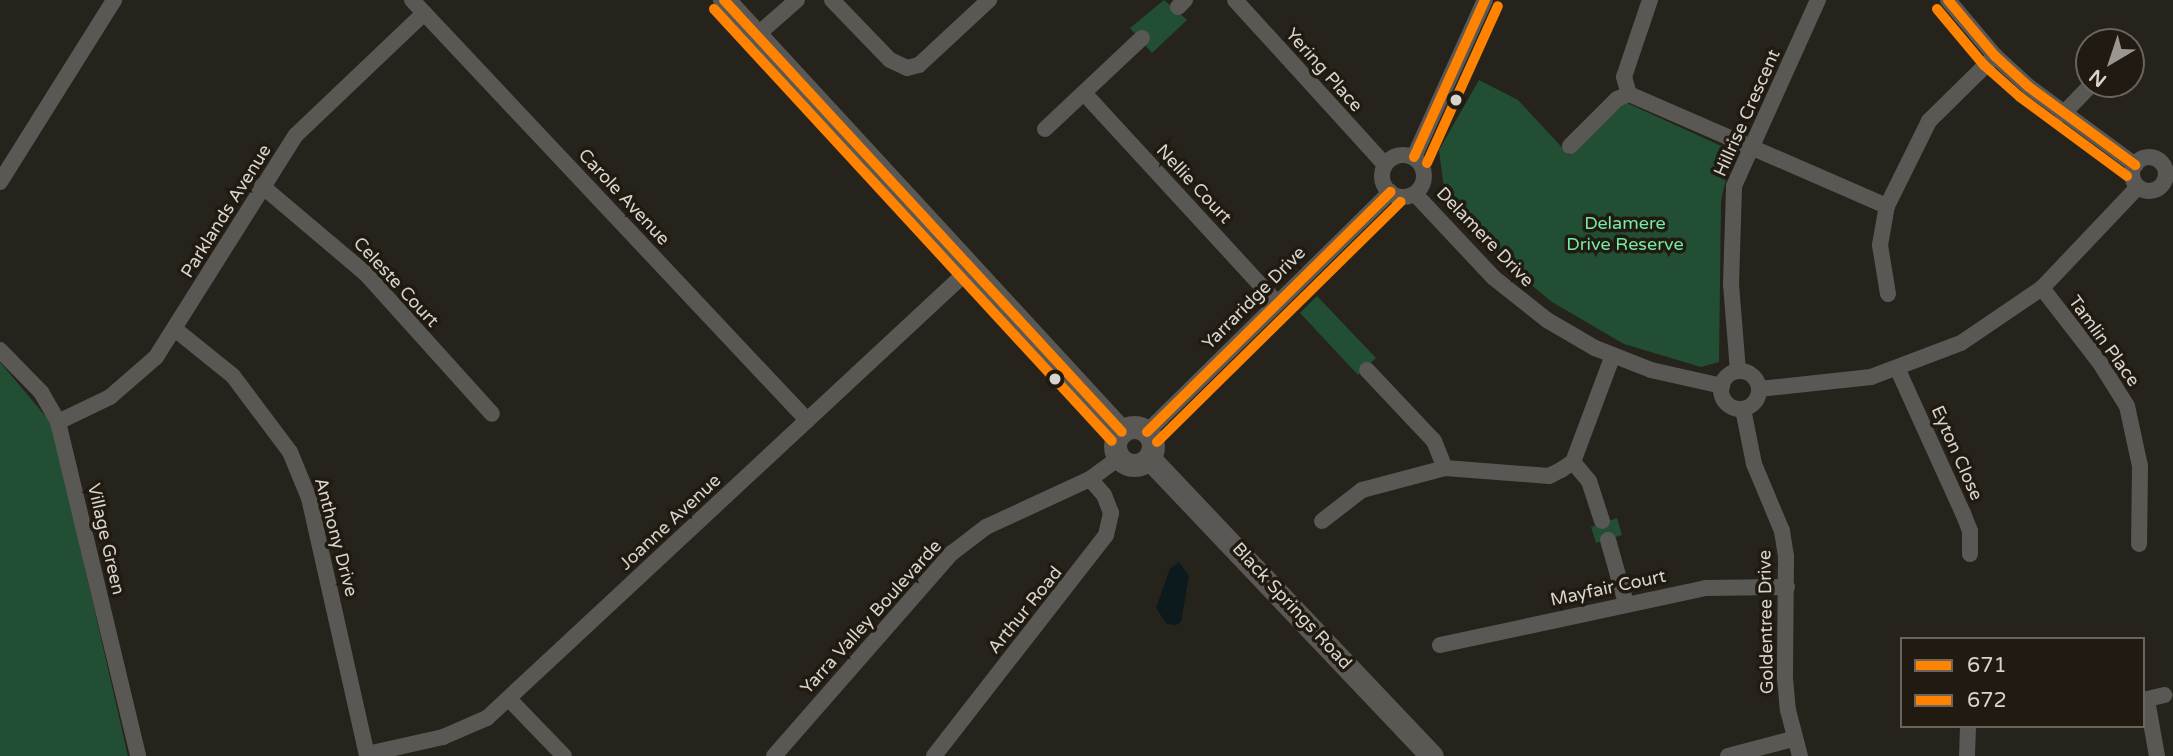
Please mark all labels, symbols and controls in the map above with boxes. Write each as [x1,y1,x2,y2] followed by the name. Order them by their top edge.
[1281,24,1367,116] street label: Yering Place
[2075,28,2145,98] north arrow
[1709,46,1785,180] street label: Hillrise Crescent
[2085,64,2111,91] text: N
[1449,93,1463,107] unlabelled marker
[176,140,276,282] street label: Parklands Avenue
[1152,140,1236,228] street label: Nellie Court
[574,144,674,250] street label: Carole Avenue
[1432,183,1538,291] street label: Delamere Drive
[1566,213,1684,256] park label: Delamere Drive Reserve
[349,233,443,331] street label: Celeste Court
[1198,242,1310,354] street label: Yarraridge Drive
[2064,291,2144,391] street label: Tamlin Place
[1048,372,1062,386] unlabelled marker
[1927,402,1987,504] street label: Eyton Close
[615,470,725,574] street label: Joanne Avenue
[310,475,362,599] street label: Anthony Drive
[83,481,129,597] street label: Village Green
[796,535,946,699] street label: Yarra Valley Boulevarde
[1228,538,1356,674] street label: Black Springs Road
[1754,550,1778,694] street label: Goldentree Drive
[983,562,1067,658] street label: Arthur Road
[1548,565,1668,611] street label: Mayfair Court
[1900,637,2145,728] legend
[1967,653,2007,678] text: 671
[1967,688,2007,713] text: 672

